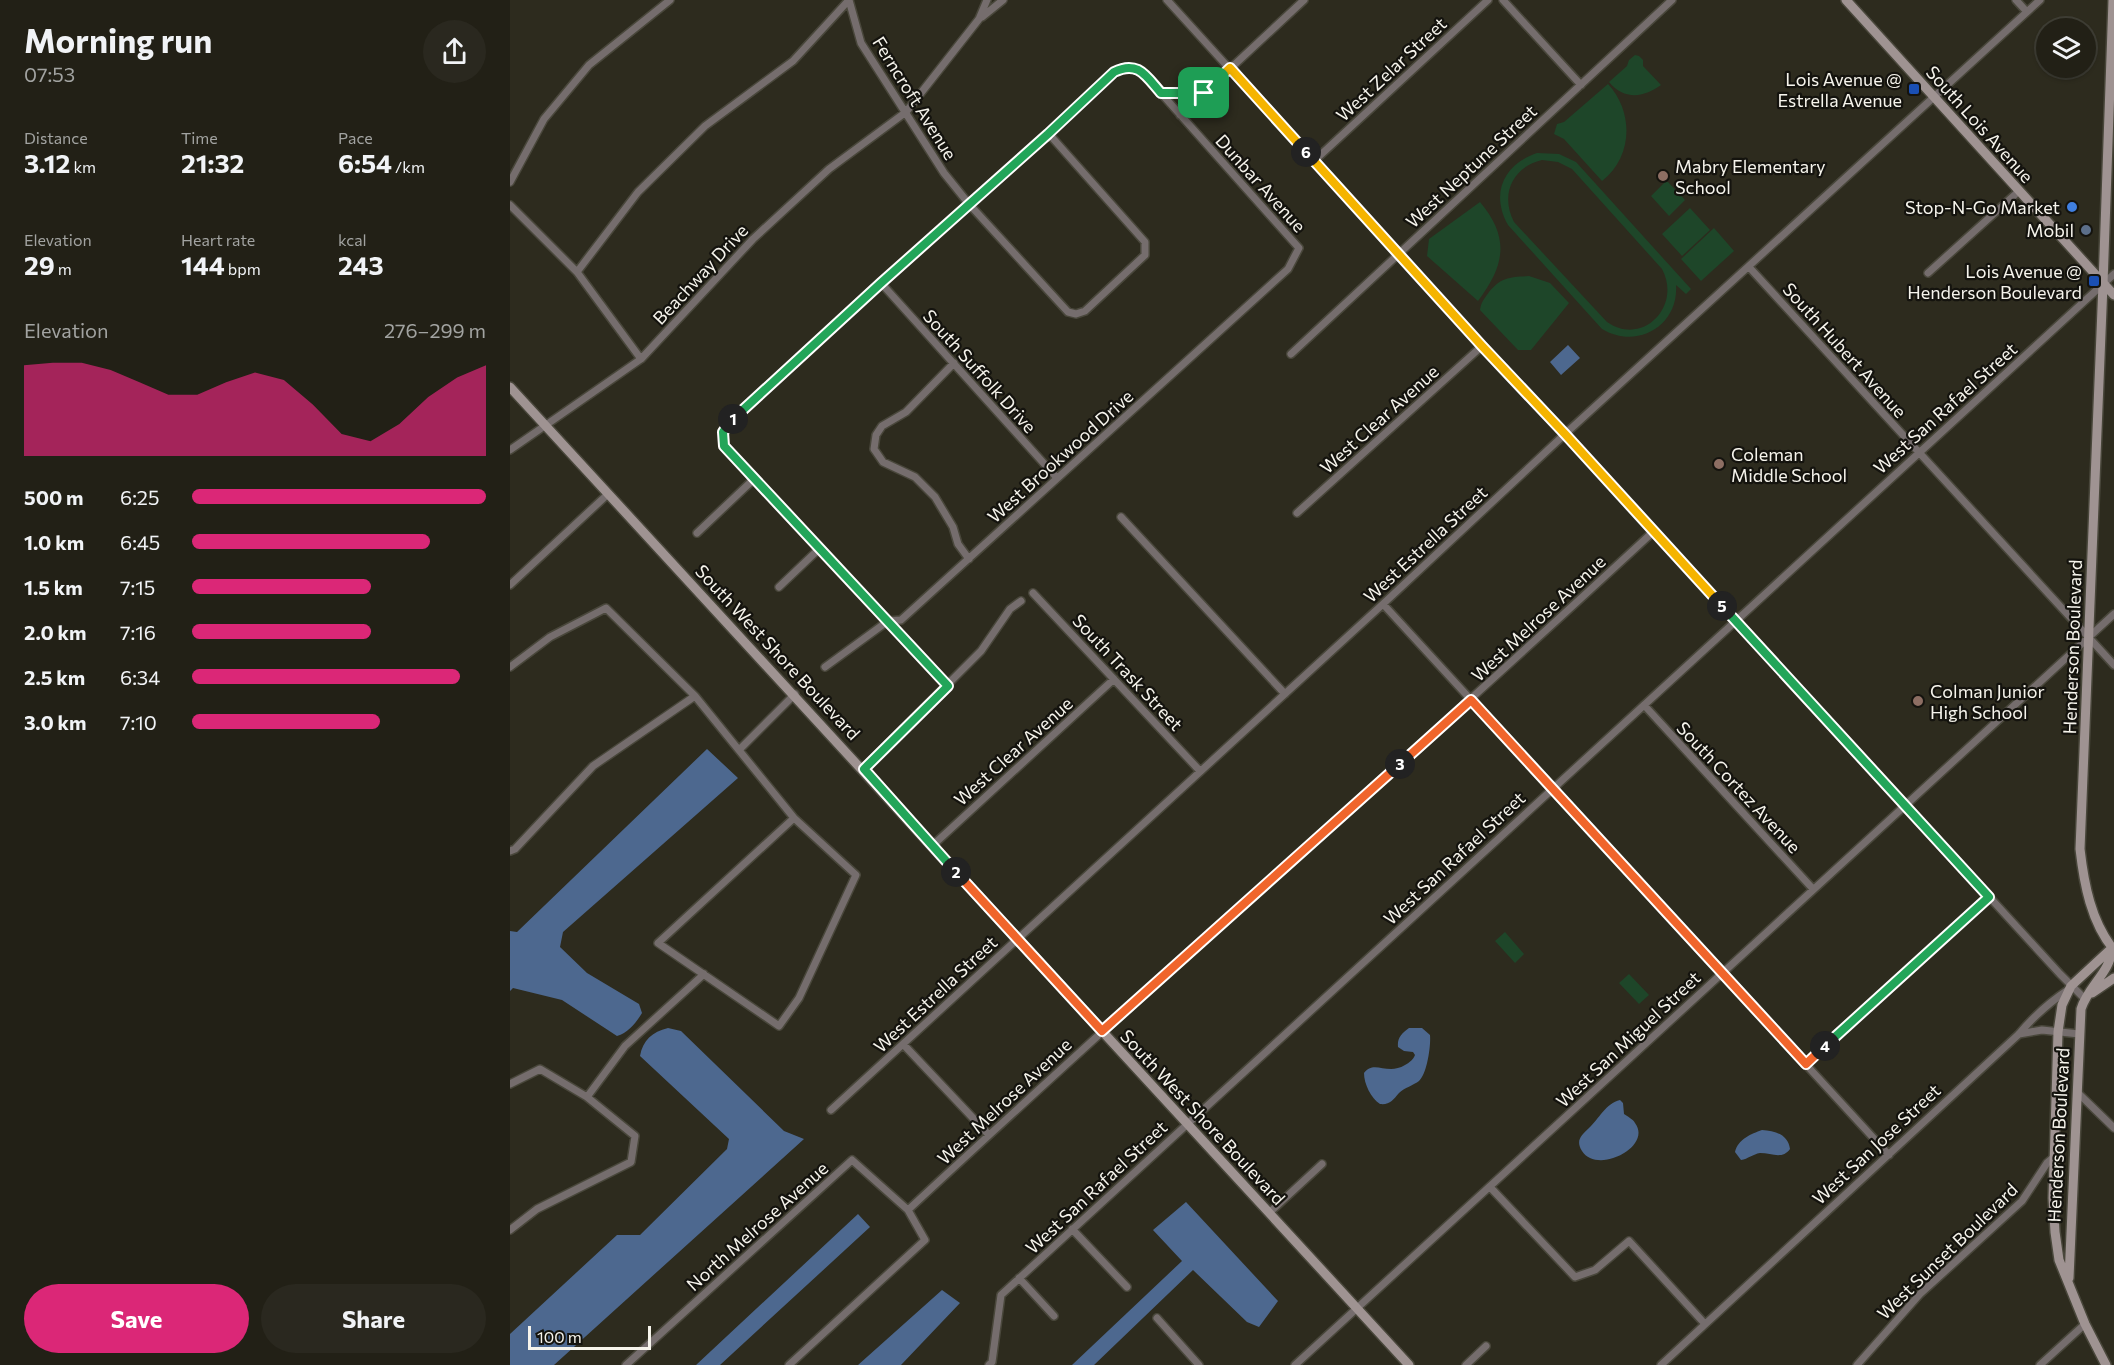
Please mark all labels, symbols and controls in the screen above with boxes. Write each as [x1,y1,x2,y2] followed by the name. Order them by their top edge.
[1331,12,1451,126] street label: West Zelar Street
[2036,18,2096,78] map controls
[2036,18,2096,78] button: layers
[24,19,212,60] text: Morning run
[423,20,486,83] button: share
[868,32,962,164] street label: Ferncroft Avenue
[1922,61,2038,187] street label: South Lois Avenue
[24,62,75,86] text: 07:53
[1178,67,1229,118] pin
[1777,68,1902,111] place label: Lois Avenue @ Estrella Avenue
[1187,76,1220,109] icon: arrive
[1907,82,1921,96] marker: Lois Avenue @ Estrella Avenue
[1401,100,1541,232] street label: West Neptune Street
[24,128,88,147] text: Distance
[181,128,218,147] text: Time
[338,128,373,147] text: Pace
[1211,129,1311,237] street label: Dunbar Avenue
[1291,137,1321,167] pin: 6
[1301,142,1311,161] text: 6
[24,147,70,178] text: 3.12
[181,147,244,178] text: 21:32
[338,147,392,178] text: 6:54
[1675,155,1826,198] place label: Mabry Elementary School
[70,157,96,176] text: km
[392,157,425,176] text: /km
[1656,169,1670,183] marker: Mabry Elementary School
[1905,196,2060,218] place label: Stop-N-Go Market
[2065,200,2079,214] marker: Stop-N-Go Market
[648,219,752,329] street label: Beachway Drive
[2026,219,2074,241] place label: Mobil
[2079,223,2093,237] marker: Mobil
[24,230,92,249] text: Elevation
[181,230,255,249] text: Heart rate
[338,230,367,249] text: kcal
[24,249,55,280] text: 29
[181,249,225,280] text: 144
[338,249,384,280] text: 243
[55,259,72,278] text: m
[225,259,261,278] text: bpm
[1907,260,2082,303] place label: Lois Avenue @ Henderson Boulevard
[2087,274,2101,288] marker: Lois Avenue @ Henderson Boulevard
[1779,278,1911,422] street label: South Hubert Avenue
[919,305,1041,437] street label: South Suffolk Drive
[24,318,109,342] text: Elevation
[384,318,486,342] text: 276–299 m
[1869,338,2021,478] street label: West San Rafael Street
[1315,360,1443,478] street label: West Clear Avenue
[983,385,1137,527] street label: West Brookwood Drive
[718,404,748,434] pin: 1
[729,409,737,428] text: 1
[1731,443,1847,486] place label: Coleman Middle School
[1712,457,1726,471] marker: Coleman Middle School
[1359,481,1491,607] street label: West Estrella Street
[24,485,84,509] text: 500 m
[120,485,159,509] text: 6:25
[24,530,84,554] text: 1.0 km
[120,530,160,554] text: 6:45
[1466,550,1610,686] street label: West Melrose Avenue
[2058,559,2086,735] street label: Henderson Boulevard
[691,560,865,744] street label: South West Shore Boulevard
[24,575,83,599] text: 1.5 km
[120,575,155,599] text: 7:15
[1707,591,1737,621] pin: 5
[1717,596,1727,615] text: 5
[1068,609,1188,735] street label: South Trask Street
[24,620,86,644] text: 2.0 km
[120,620,156,644] text: 7:16
[24,665,85,689] text: 2.5 km
[120,665,160,689] text: 6:34
[1930,680,2045,723] place label: Colman Junior High School
[949,692,1077,810] street label: West Clear Avenue
[1911,694,1925,708] marker: Colman Junior High School
[24,710,86,734] text: 3.0 km
[120,710,157,734] text: 7:10
[1672,717,1806,857] street label: South Cortez Avenue
[1385,749,1415,779] pin: 3
[1395,754,1405,773] text: 3
[1379,787,1529,929] street label: West San Rafael Street
[941,857,971,887] pin: 2
[951,862,961,881] text: 2
[869,931,1001,1057] street label: West Estrella Street
[1551,966,1705,1112] street label: West San Miguel Street
[1116,1025,1290,1209] street label: South West Shore Boulevard
[1810,1031,1840,1061] pin: 4
[932,1033,1076,1169] street label: West Melrose Avenue
[1820,1036,1830,1055] text: 4
[2042,1047,2074,1223] street label: Henderson Boulevard
[1807,1079,1945,1209] street label: West San Jose Street
[1021,1116,1171,1258] street label: West San Rafael Street
[682,1157,832,1295] street label: North Melrose Avenue
[1872,1178,2022,1324] street label: West Sunset Boulevard
[24,1284,249,1353] button: Save
[261,1284,486,1353] button: Share
[528,1323,651,1350] scale bar
[537,1327,582,1346] text: 100 m

